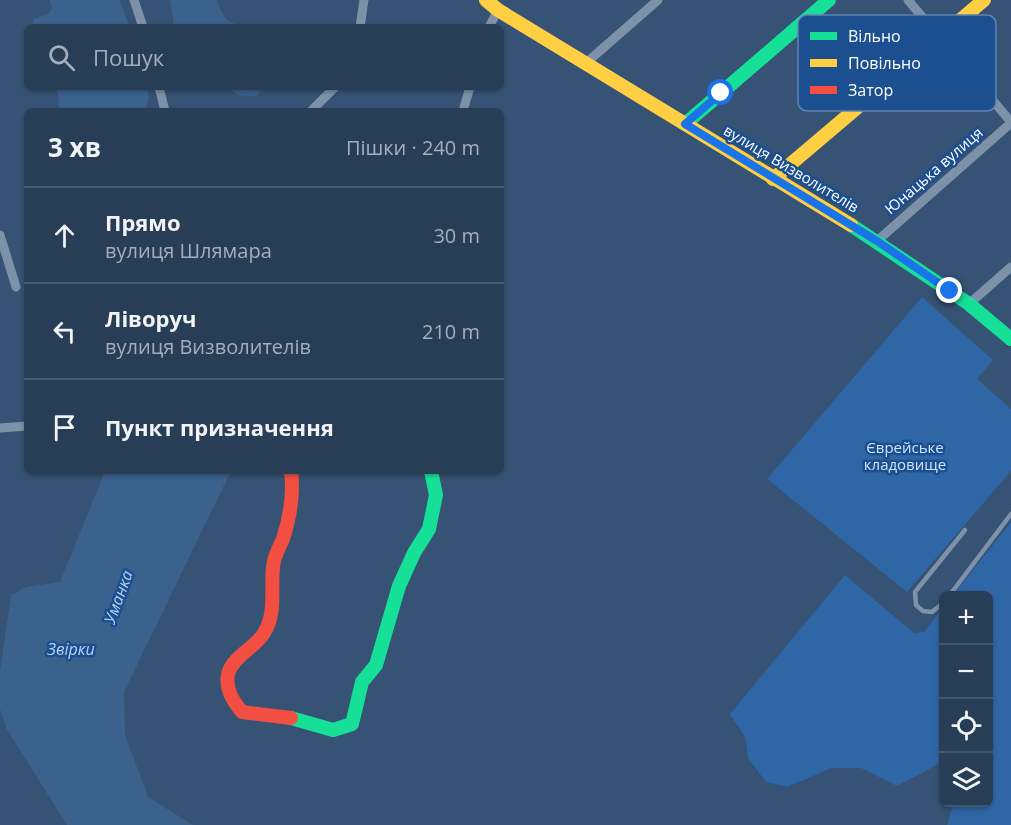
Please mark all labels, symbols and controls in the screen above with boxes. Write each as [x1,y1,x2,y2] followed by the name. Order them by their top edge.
[798,15,996,111] legend
[24,24,504,90] search box
[848,25,901,47] text: Вільно
[45,41,78,74] icon: search
[93,42,164,72] text: Пошук
[848,52,921,74] text: Повільно
[707,79,733,105] route start
[848,79,893,101] text: Затор
[720,120,863,217] street label: вулиця Визволителів
[880,122,987,218] street label: Юнацька вулиця
[48,129,101,165] text: 3 хв
[346,134,480,161] text: Пішки · 240 m
[105,207,181,237] text: Прямо
[48,219,81,252] icon: ahead
[433,222,480,249] text: 30 m
[105,237,272,264] text: вулиця Шлямара
[936,277,962,303] route end
[105,303,196,333] text: Ліворуч
[48,315,81,348] icon: left
[422,318,480,345] text: 210 m
[105,333,311,360] text: вулиця Визволителів
[48,411,81,444] icon: arrive
[105,412,334,442] text: Пункт призначення
[864,437,946,474] park label: Єврейське кладовище
[98,567,138,628] water label: Уманка
[939,591,993,807] map controls
[939,591,993,645] button: +
[46,638,95,660] water label: Звірки
[939,645,993,699] button: −
[939,699,993,753] button: locate
[939,753,993,807] button: layers

